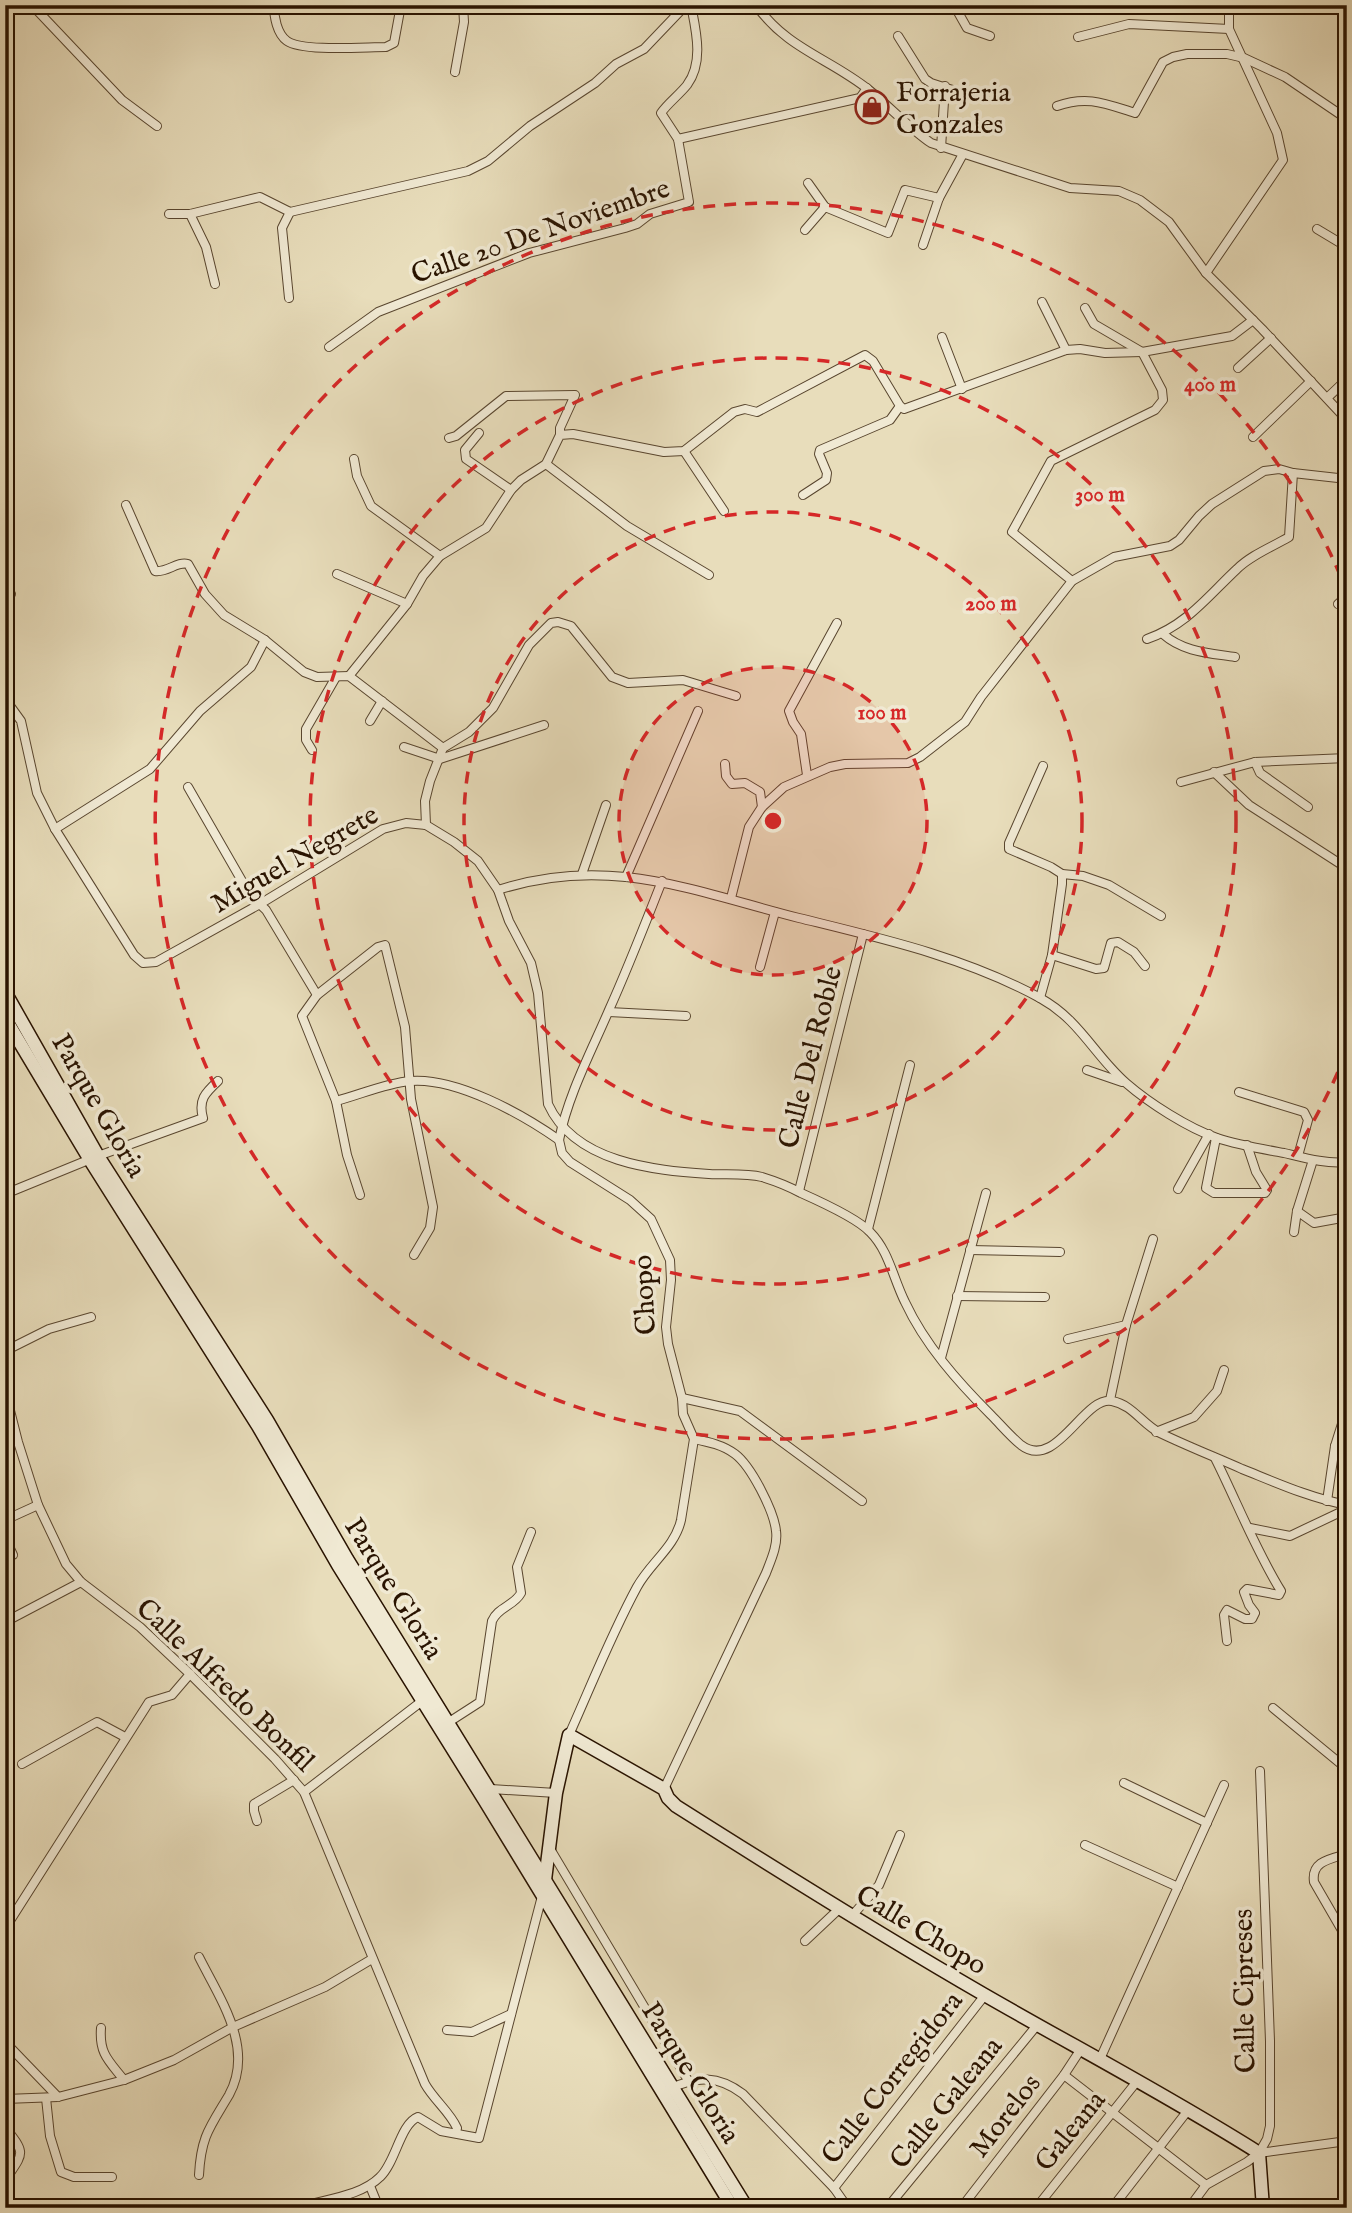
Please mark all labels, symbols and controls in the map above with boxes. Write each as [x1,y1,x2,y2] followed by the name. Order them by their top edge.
[896,76,1011,143] place label: Forrajeria Gonzales
[853,88,891,126] shop icon: Forrajeria Gonzales
[407,172,675,293] street label: Calle 20 De Noviembre
[1184,372,1237,399] text: 400 m
[1075,482,1125,509] text: 300 m
[965,591,1017,618] text: 200 m
[857,700,907,727] text: 100 m
[205,798,385,922] street label: Miguel Negrete
[761,809,785,833] centre of rings
[772,963,851,1153] street label: Calle Del Roble
[43,1028,154,1185] street label: Parque Gloria
[626,1254,665,1336] street label: Chopo
[336,1512,451,1667] street label: Parque Gloria
[128,1592,321,1780] street label: Calle Alfredo Bonfil
[849,1878,992,1984] street label: Calle Chopo
[1227,1908,1264,2073] street label: Calle Cipreses
[815,1984,972,2172] street label: Calle Corregidora
[633,1996,748,2151] street label: Parque Gloria
[883,2030,1011,2177] street label: Calle Galeana
[962,2068,1050,2165] street label: Morelos
[1028,2083,1115,2179] street label: Galeana

